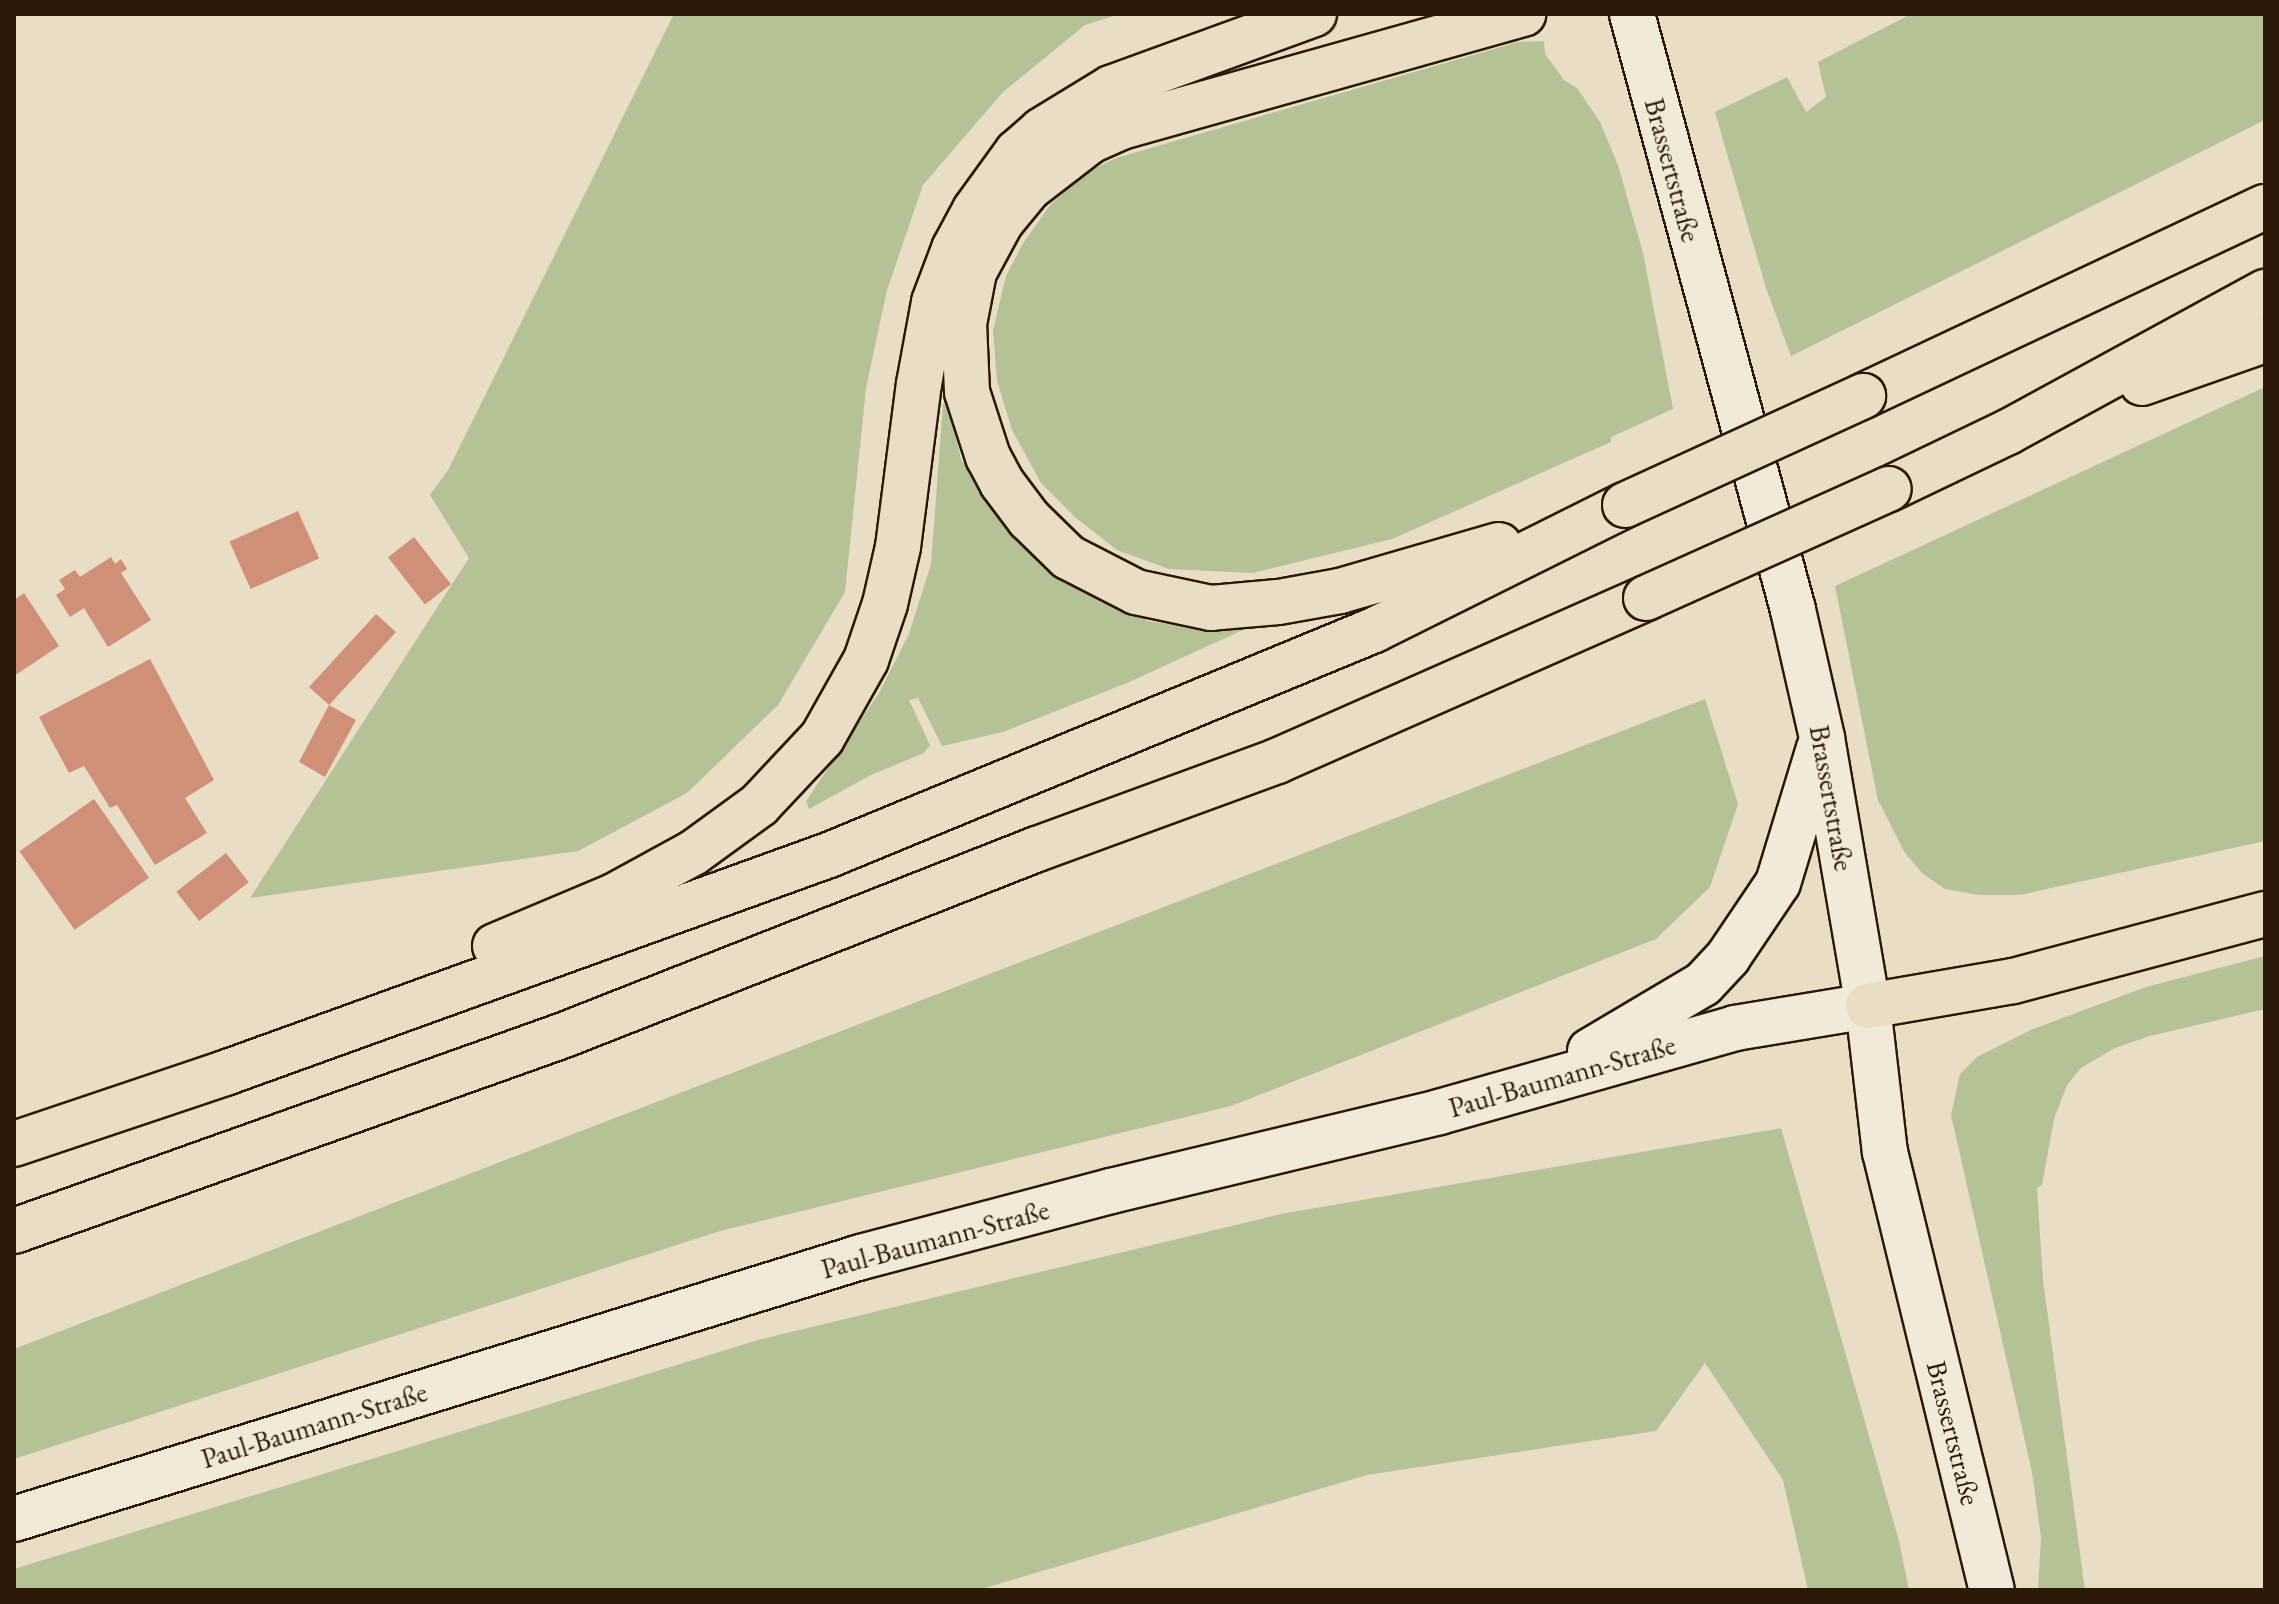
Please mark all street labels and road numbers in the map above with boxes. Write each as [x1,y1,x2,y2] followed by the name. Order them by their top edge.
[1638,94,1708,246] street label: Brassertstraße
[1803,722,1861,874] street label: Brassertstraße
[1445,1028,1679,1124] street label: Paul-Baumann-Straße
[817,1192,1053,1286] street label: Paul-Baumann-Straße
[1920,1357,1988,1509] street label: Brassertstraße
[197,1375,431,1475] street label: Paul-Baumann-Straße

